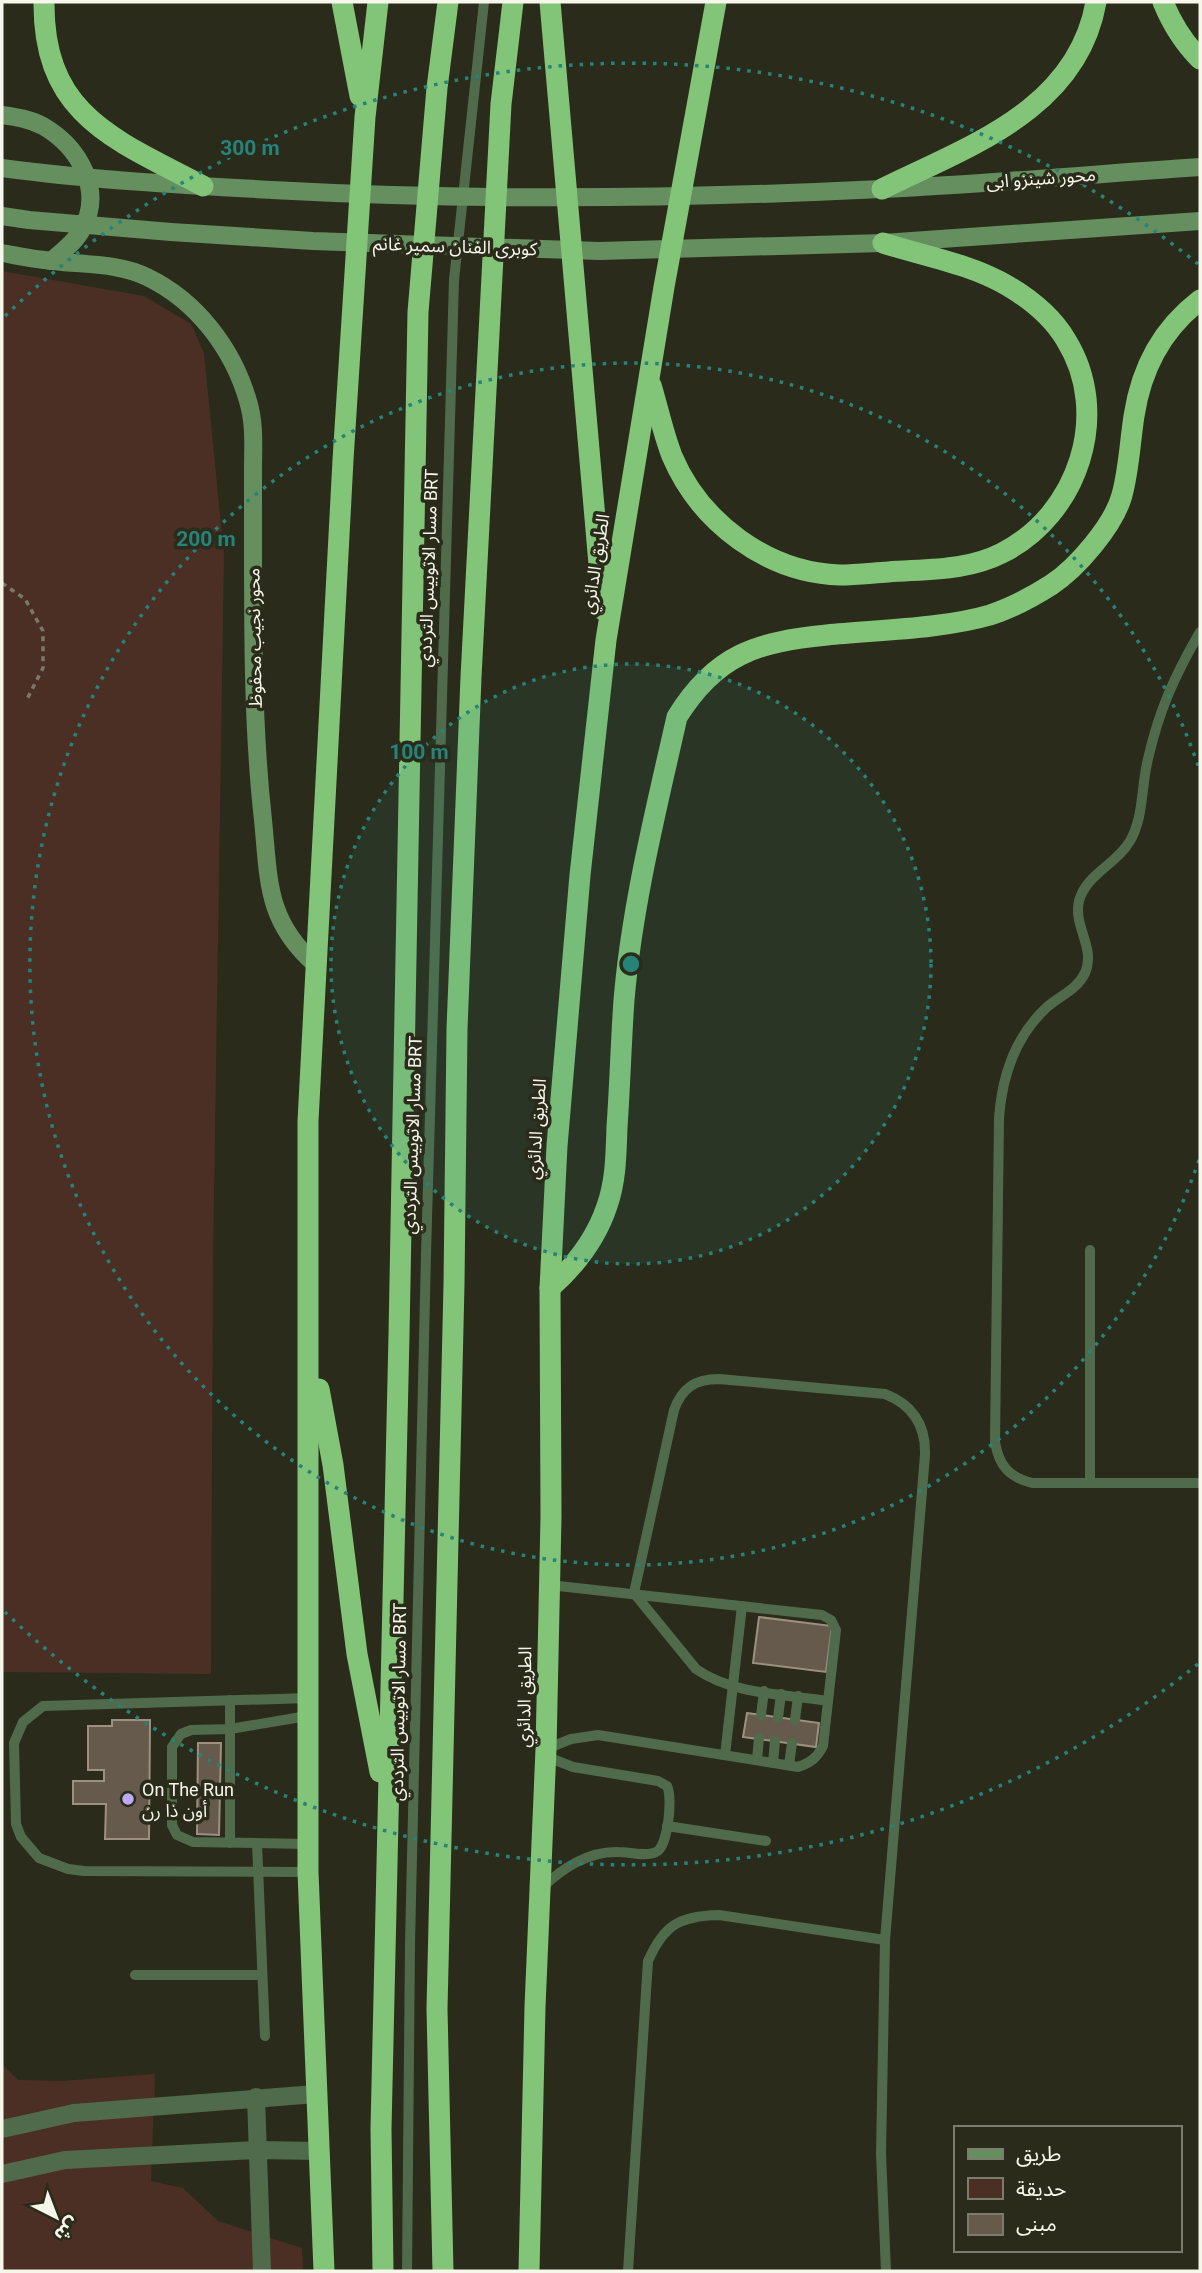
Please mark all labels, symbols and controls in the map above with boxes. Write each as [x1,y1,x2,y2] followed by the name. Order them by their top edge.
[220,136,280,160] text: 300 m
[986,164,1096,193] street label: محور شينزو ابى
[372,233,538,262] street label: كوبرى الفنان سمير غانم
[414,468,445,668] street label: مسار الاتوبيس الترددي BRT
[577,512,616,616] street label: الطريق الدائري
[176,527,236,551] text: 200 m
[242,568,267,708] street label: محور نجيب محفوظ
[389,740,449,764] text: 100 m
[619,952,643,976] centre of rings
[398,1035,429,1235] street label: مسار الاتوبيس الترددي BRT
[522,1078,553,1180] street label: الطريق الدائري
[386,1602,413,1801] street label: مسار الاتوبيس الترددي BRT
[513,1646,539,1748] street label: الطريق الدائري
[142,1779,234,1822] place label: On The Run أون ذا رن
[120,1791,136,1807] marker: On The Run أون ذا رن
[954,2126,1181,2252] legend
[1016,2142,1061,2167] text: طريق
[1016,2177,1066,2201] text: حديقة
[21,2182,91,2252] north arrow
[50,2212,84,2247] text: ش
[1016,2212,1057,2236] text: مبنى

